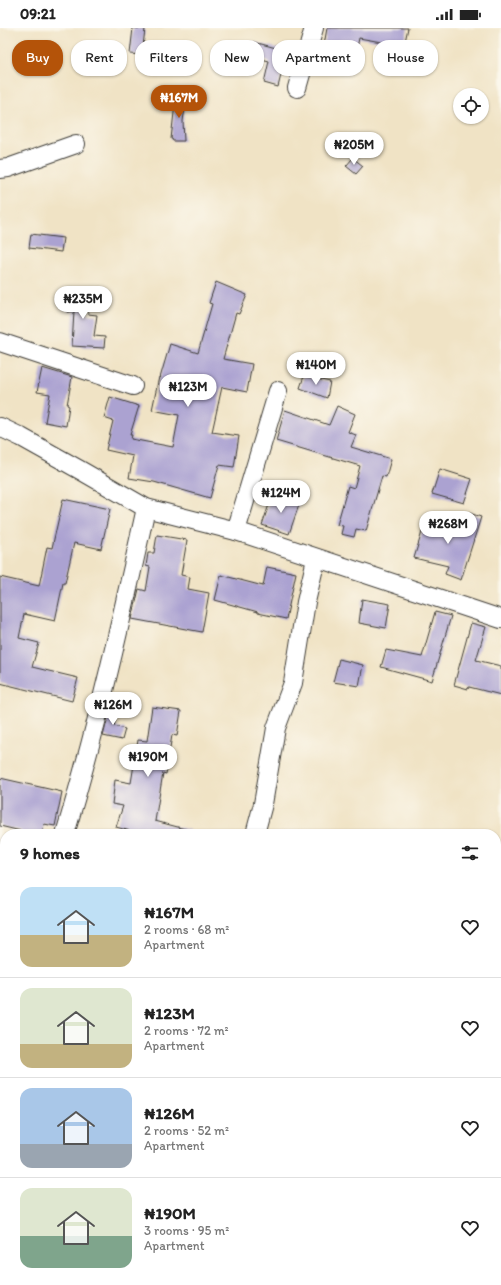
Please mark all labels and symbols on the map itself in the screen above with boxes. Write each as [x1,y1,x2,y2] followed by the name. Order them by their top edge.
[151,85,207,119] pin: ₦167M
[326,132,382,166] pin: ₦205M
[55,286,111,320] pin: ₦235M
[288,352,344,386] pin: ₦140M
[160,374,216,408] pin: ₦123M
[253,480,309,514] pin: ₦124M
[420,511,476,545] pin: ₦268M
[85,692,141,726] pin: ₦126M
[120,744,176,778] pin: ₦190M

